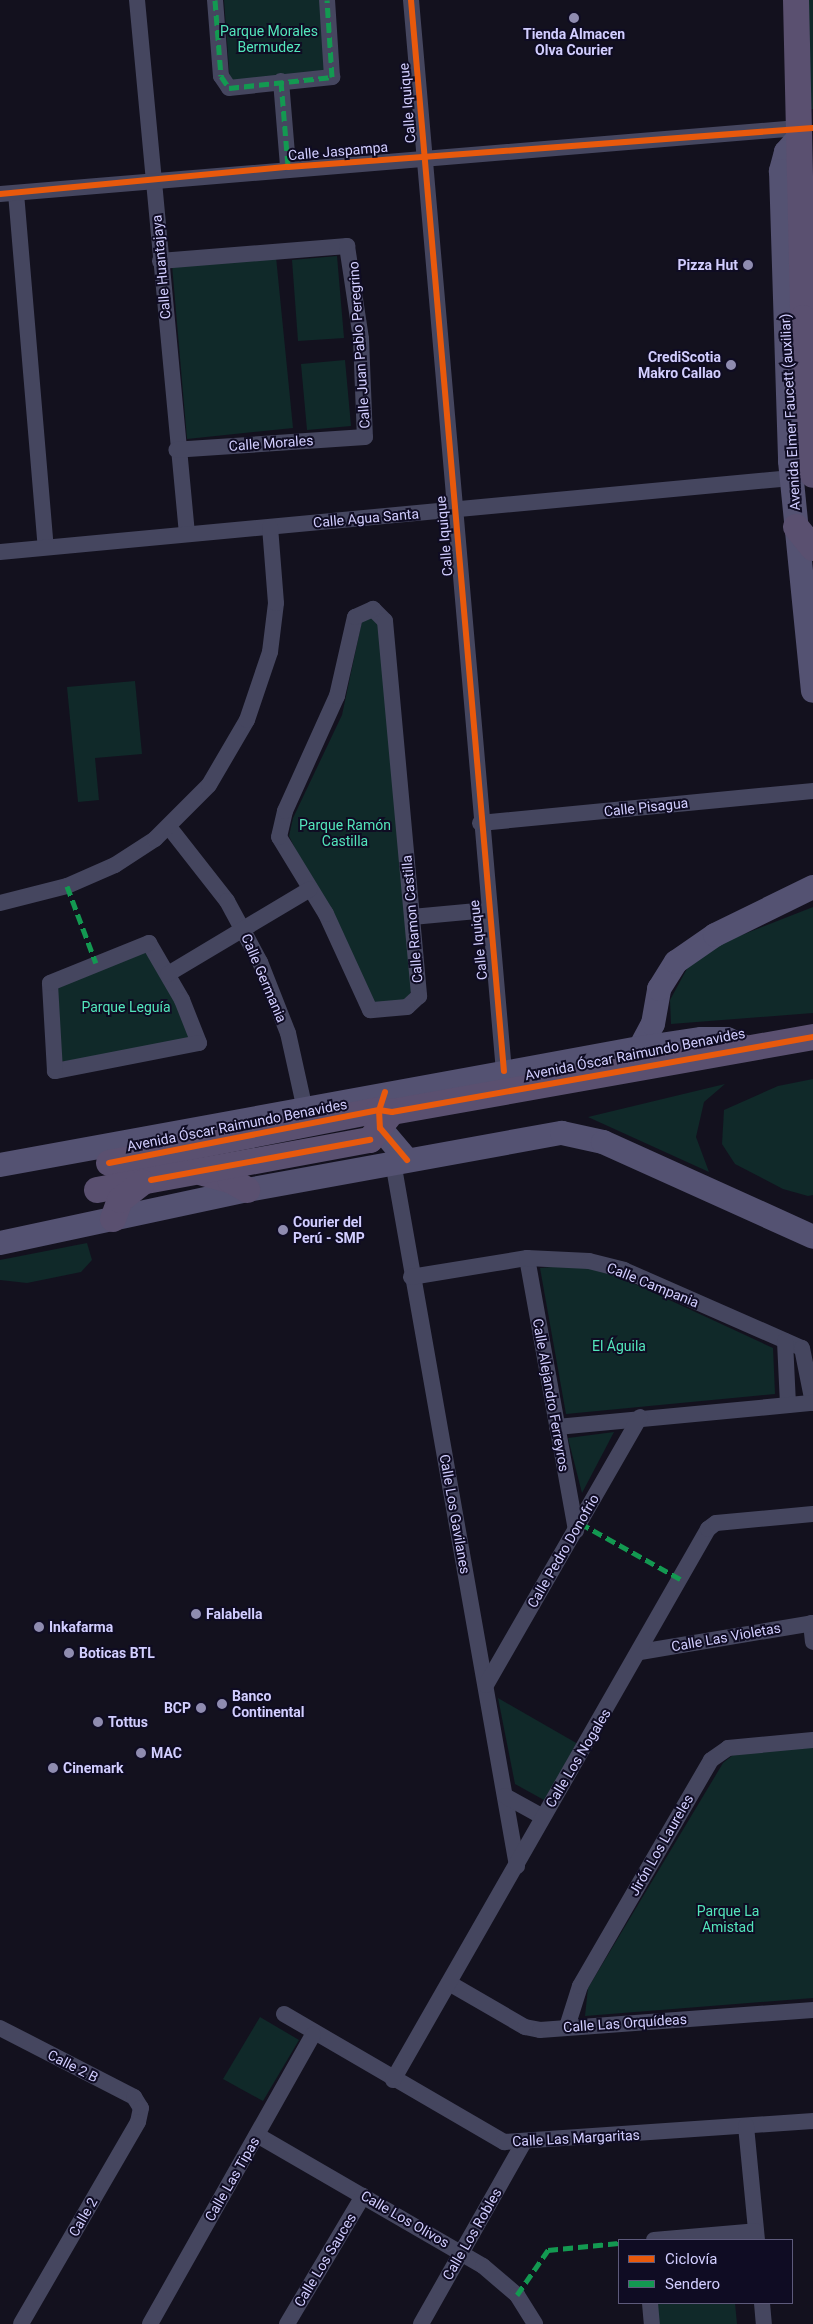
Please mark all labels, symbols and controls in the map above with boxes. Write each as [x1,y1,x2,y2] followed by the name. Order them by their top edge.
[568,12,580,24] marker: Tienda Almacen Olva Courier
[220,23,318,56] park label: Parque Morales Bermudez
[523,26,625,58] place label: Tienda Almacen Olva Courier
[395,62,419,144] street label: Calle Iquique
[287,138,389,164] street label: Calle Jaspampa
[148,214,174,320] street label: Calle Huantajaya
[678,257,738,273] place label: Pizza Hut
[742,259,754,271] marker: Pizza Hut
[345,261,373,429] street label: Calle Juan Pablo Peregrino
[776,313,804,511] street label: Avenida Elmer Faucett (auxiliar)
[638,349,721,382] place label: CrediScotia Makro Callao
[725,359,737,371] marker: CrediScotia Makro Callao
[228,432,314,454] street label: Calle Morales
[432,495,456,577] street label: Calle Iquique
[312,505,420,531] street label: Calle Agua Santa
[603,794,689,820] street label: Calle Pisagua
[299,817,391,850] park label: Parque Ramón Castilla
[398,854,426,984] street label: Calle Ramon Castilla
[465,899,491,981] street label: Calle Iquique
[238,931,290,1025] street label: Calle Germania
[81,999,171,1015] park label: Parque Leguía
[524,1024,746,1084] street label: Avenida Óscar Raimundo Benavides
[126,1095,348,1155] street label: Avenida Óscar Raimundo Benavides
[293,1214,365,1246] place label: Courier del Perú - SMP
[277,1224,289,1236] marker: Courier del Perú - SMP
[605,1259,701,1311] street label: Calle Campania
[529,1317,573,1473] street label: Calle Alejandro Ferreyros
[592,1338,646,1354] park label: El Águila
[436,1453,474,1575] street label: Calle Los Gavilanes
[524,1491,602,1611] street label: Calle Pedro Donofrio
[206,1606,262,1622] place label: Falabella
[190,1608,202,1620] marker: Falabella
[49,1619,113,1635] place label: Inkafarma
[670,1619,782,1655] street label: Calle Las Violetas
[33,1621,45,1633] marker: Inkafarma
[79,1645,155,1661] place label: Boticas BTL
[63,1647,75,1659] marker: Boticas BTL
[232,1688,305,1720] place label: Banco Continental
[216,1698,228,1710] marker: Banco Continental
[164,1700,191,1716] place label: BCP
[195,1702,207,1714] marker: BCP
[542,1706,614,1810] street label: Calle Los Nogales
[108,1714,148,1730] place label: Tottus
[92,1716,104,1728] marker: Tottus
[151,1745,182,1761] place label: MAC
[135,1747,147,1759] marker: MAC
[63,1760,123,1776] place label: Cinemark
[47,1762,59,1774] marker: Cinemark
[625,1791,697,1899] street label: Jirón Los Laureles
[697,1903,759,1935] park label: Parque La Amistad
[563,2010,687,2036] street label: Calle Las Orquídeas
[45,2046,101,2086] street label: Calle 2 B
[512,2126,640,2150] street label: Calle Las Margaritas
[201,2134,263,2224] street label: Calle Las Tipas
[439,2185,505,2283] street label: Calle Los Robles
[358,2187,452,2251] street label: Calle Los Olivos
[65,2194,101,2240] street label: Calle 2
[290,2210,360,2310] street label: Calle Los Sauces
[618,2239,793,2304] legend
[665,2250,718,2268] text: Ciclovía
[665,2275,720,2293] text: Sendero

